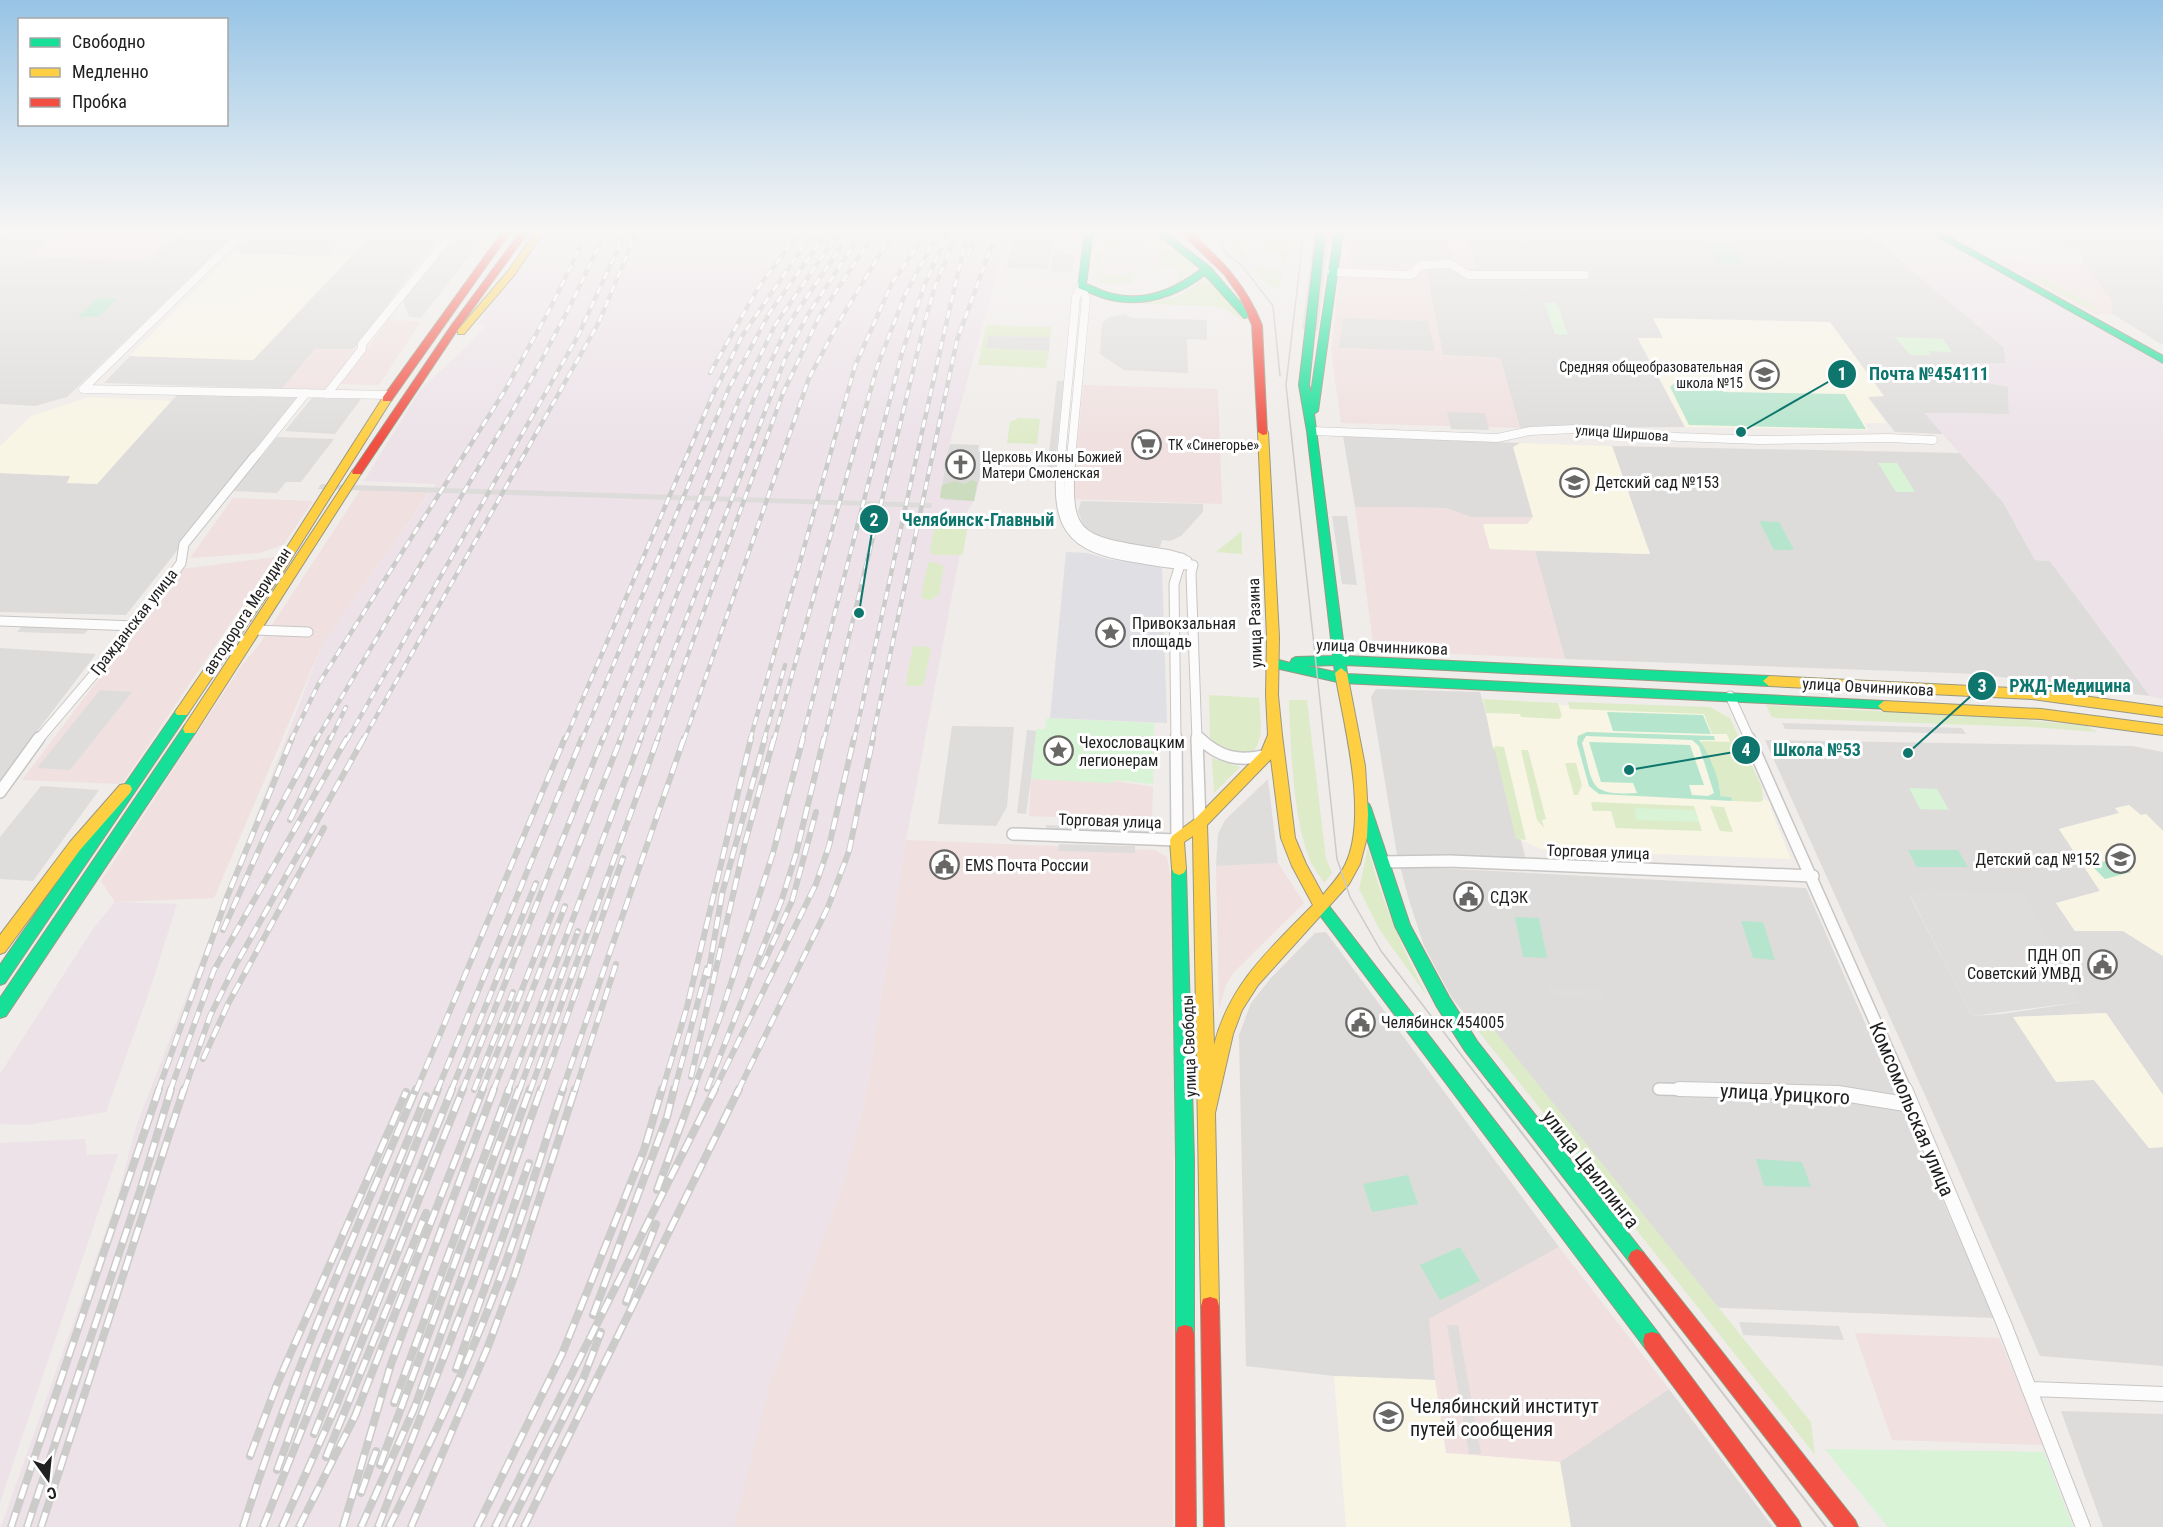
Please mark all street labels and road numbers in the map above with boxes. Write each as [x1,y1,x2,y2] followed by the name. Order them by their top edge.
[1575,422,1669,444] street label: улица Ширшова
[199,544,295,678] street label: автодорога Меридиан
[87,565,181,679] street label: Гражданская улица
[1244,578,1266,668] street label: улица Разина
[1316,635,1448,659] street label: улица Овчинникова
[1802,674,1934,700] street label: улица Овчинникова
[1058,810,1162,832] street label: Торговая улица
[1546,841,1650,863] street label: Торговая улица
[1178,995,1200,1097] street label: улица Свободы
[1864,1018,1960,1200] street label: Комсомольская улица
[1719,1079,1851,1109] street label: улица Урицкого
[1537,1105,1645,1233] street label: улица Цвиллинга

